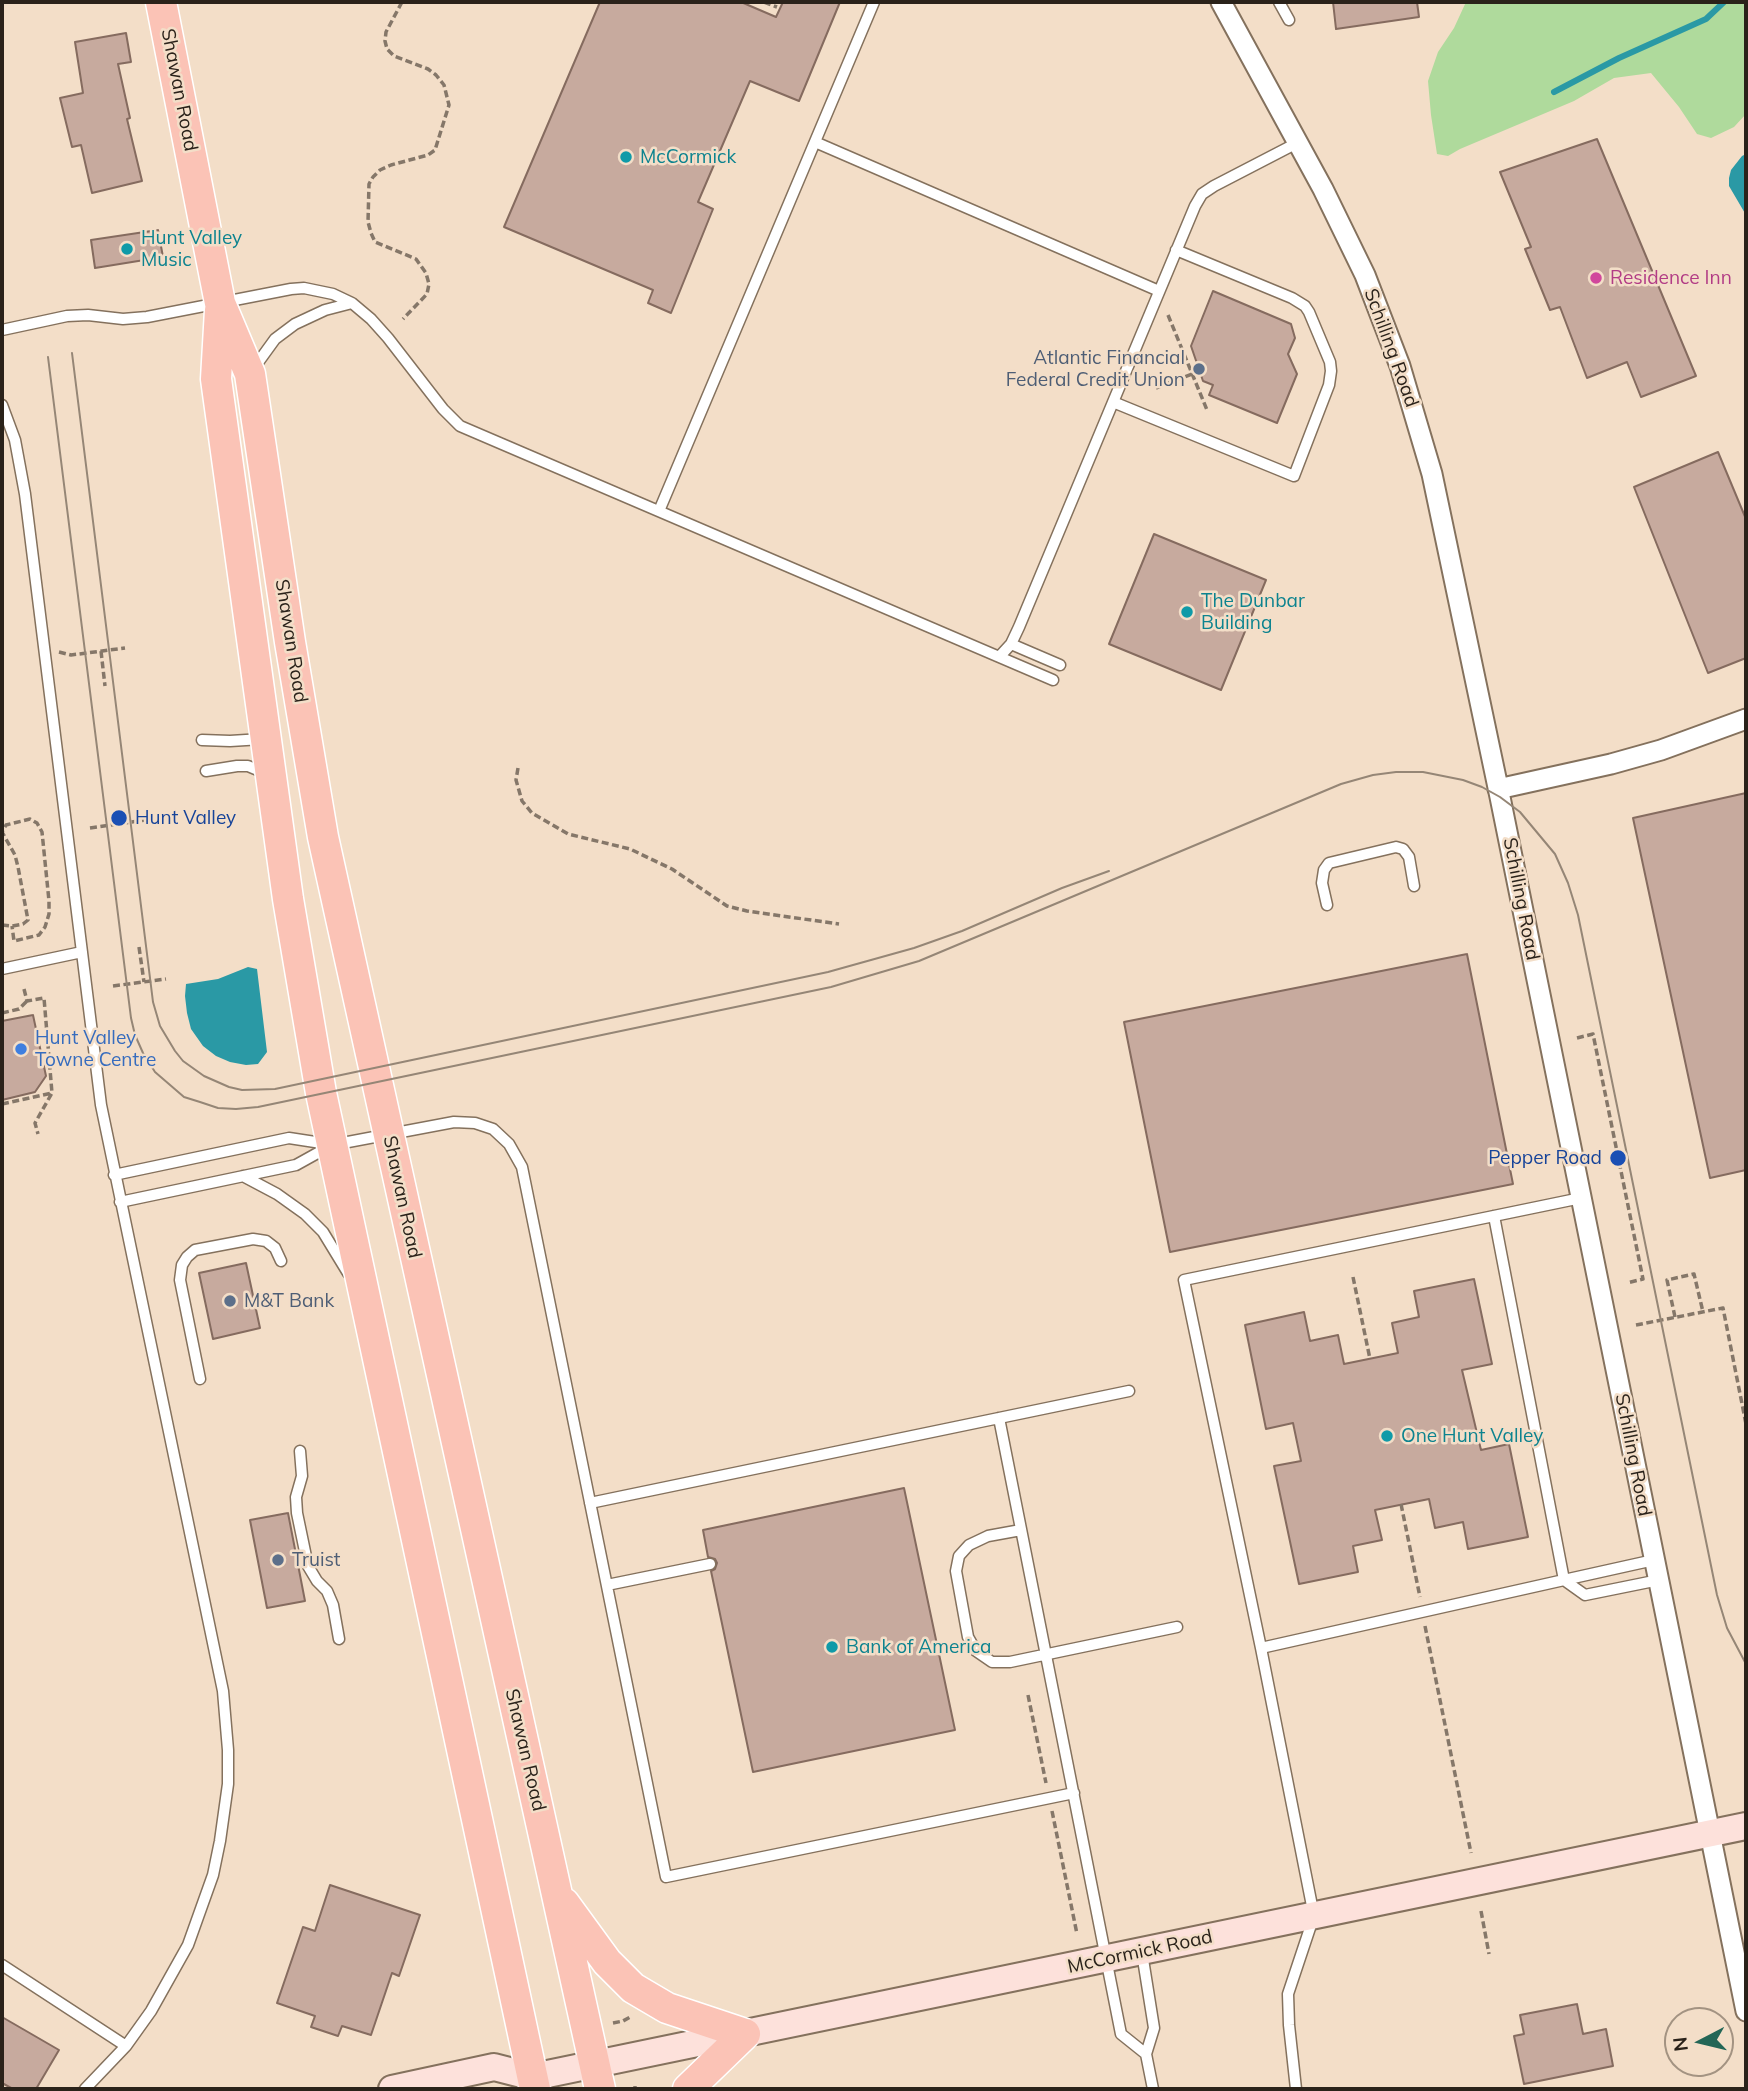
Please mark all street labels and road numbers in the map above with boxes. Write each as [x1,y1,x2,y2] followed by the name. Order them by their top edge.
[156,27,202,153] street label: Shawan Road
[1359,286,1423,410] street label: Schilling Road
[270,578,312,704] street label: Shawan Road
[1498,836,1544,962] street label: Schilling Road
[378,1134,426,1260] street label: Shawan Road
[1610,1392,1656,1518] street label: Schilling Road
[500,1687,550,1813] street label: Shawan Road
[1065,1925,1215,1979] street label: McCormick Road

